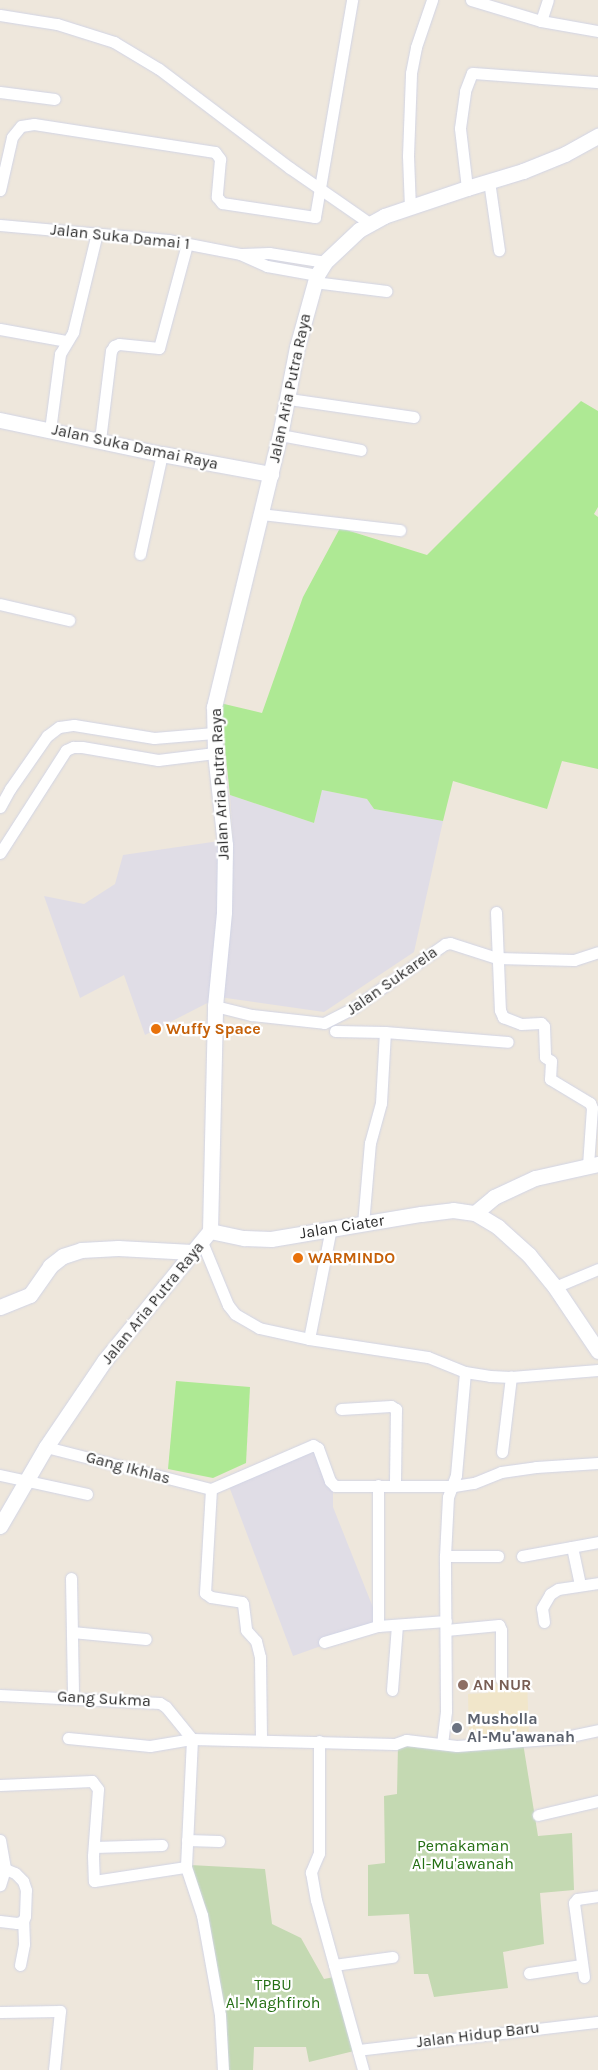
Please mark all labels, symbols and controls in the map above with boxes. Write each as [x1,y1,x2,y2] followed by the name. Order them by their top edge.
[49,220,191,254] street label: Jalan Suka Damai 1
[265,312,315,464] street label: Jalan Aria Putra Raya
[50,420,220,474] street label: Jalan Suka Damai Raya
[206,708,234,860] street label: Jalan Aria Putra Raya
[343,943,441,1019] street label: Jalan Sukarela
[166,1019,261,1039] place label: Wuffy Space
[150,1023,162,1035] marker: Wuffy Space
[298,1211,386,1243] street label: Jalan Ciater
[98,1238,208,1368] street label: Jalan Aria Putra Raya
[308,1248,395,1268] place label: WARMINDO
[292,1252,304,1264] marker: WARMINDO
[84,1448,172,1488] street label: Gang Ikhlas
[473,1675,531,1695] place label: AN NUR
[457,1679,469,1691] marker: AN NUR
[57,1687,151,1711] street label: Gang Sukma
[467,1709,575,1747] place label: Musholla Al-Mu'awanah
[451,1722,463,1734] marker: Musholla Al-Mu'awanah
[412,1836,514,1874] park label: Pemakaman Al-Mu'awanah
[226,1975,320,2013] park label: TPBU Al-Maghfiroh
[415,2018,541,2052] street label: Jalan Hidup Baru

